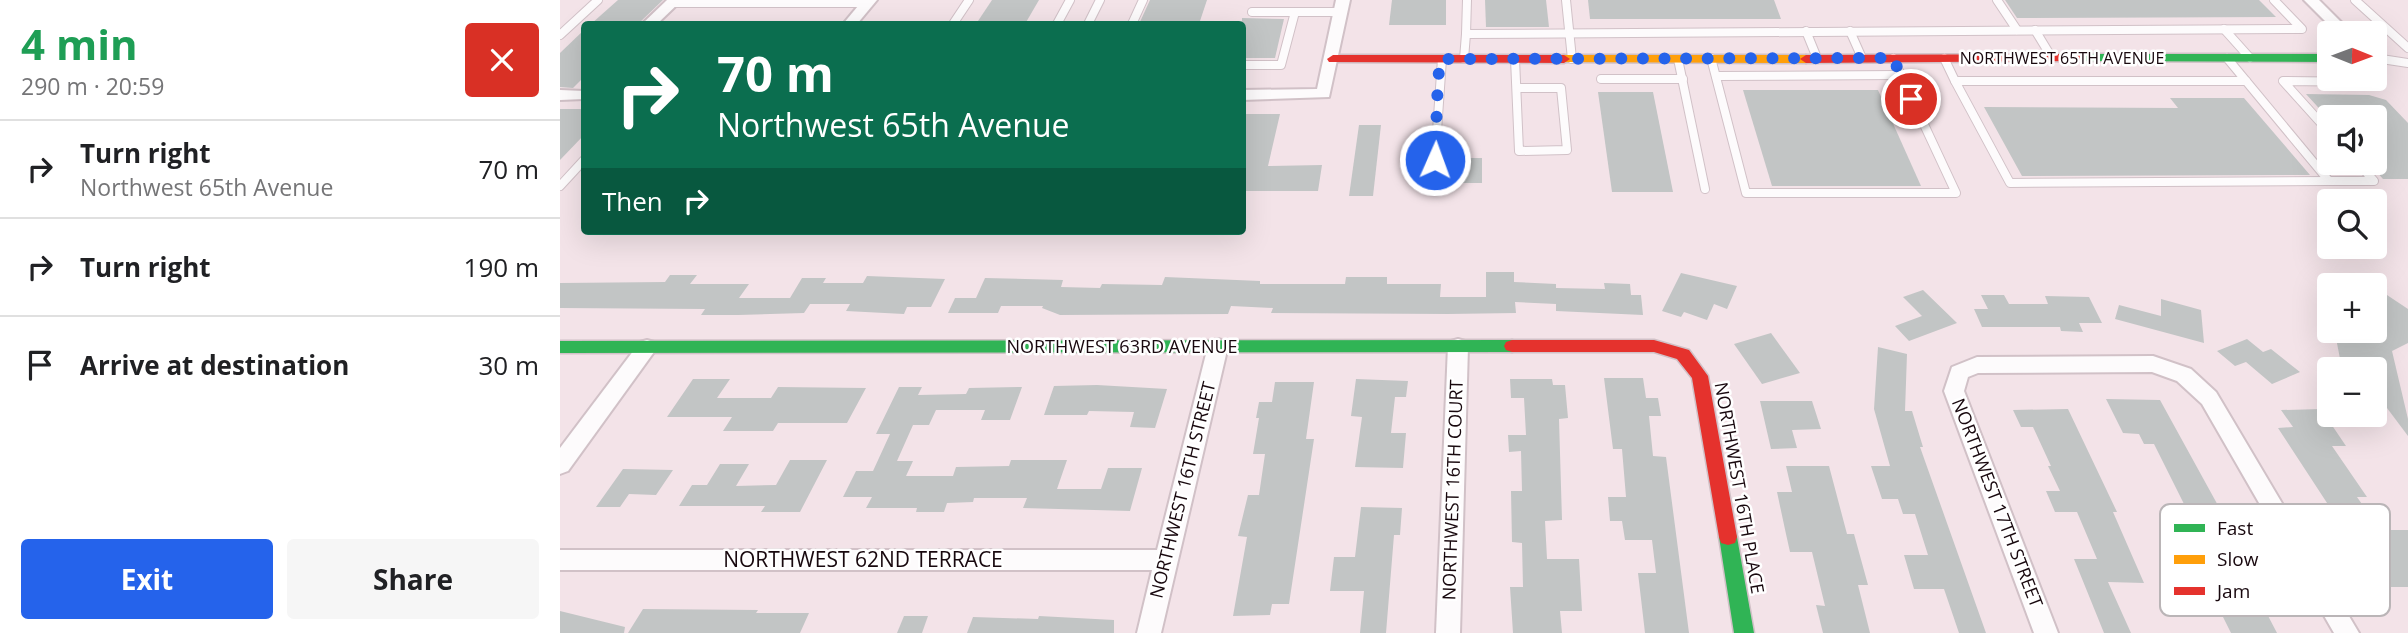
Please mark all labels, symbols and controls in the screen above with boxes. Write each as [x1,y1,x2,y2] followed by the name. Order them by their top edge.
[21,15,138,72] text: 4 min
[2317,21,2387,91] north arrow
[2317,21,2387,427] map controls
[465,23,539,97] button: close
[717,40,834,106] text: 70 m
[1960,47,2164,69] street label: NORTHWEST 65TH AVENUE
[602,49,693,140] icon: right
[1881,69,1941,129] pin
[21,70,164,102] text: 290 m · 20:59
[1892,80,1930,118] icon: arrive
[717,103,1070,146] text: Northwest 65th Avenue
[2317,105,2387,175] button: sound
[1398,123,1472,197] position arrow
[80,135,211,171] text: Turn right
[21,150,59,188] icon: right
[478,151,539,187] text: 70 m
[80,171,333,203] text: Northwest 65th Avenue
[677,182,715,220] icon: right
[602,183,663,219] text: Then
[2317,189,2387,259] button: search
[21,248,59,286] icon: right
[80,249,211,285] text: Turn right
[464,249,539,285] text: 190 m
[2317,273,2387,343] button: +
[1006,334,1238,358] street label: NORTHWEST 63RD AVENUE
[21,346,59,384] icon: arrive
[80,347,349,383] text: Arrive at destination
[478,347,539,383] text: 30 m
[2317,357,2387,427] button: −
[1144,379,1221,600] street label: NORTHWEST 16TH STREET
[1436,379,1468,601] street label: NORTHWEST 16TH COURT
[1710,380,1770,595] street label: NORTHWEST 16TH PLACE
[1947,395,2049,611] street label: NORTHWEST 17TH STREET
[2160,504,2390,616] legend
[2217,515,2253,541] text: Fast
[21,539,273,619] button: Exit
[287,539,539,619] button: Share
[723,545,1003,573] street label: NORTHWEST 62ND TERRACE
[2217,546,2259,572] text: Slow
[2215,578,2250,604] text: Jam

